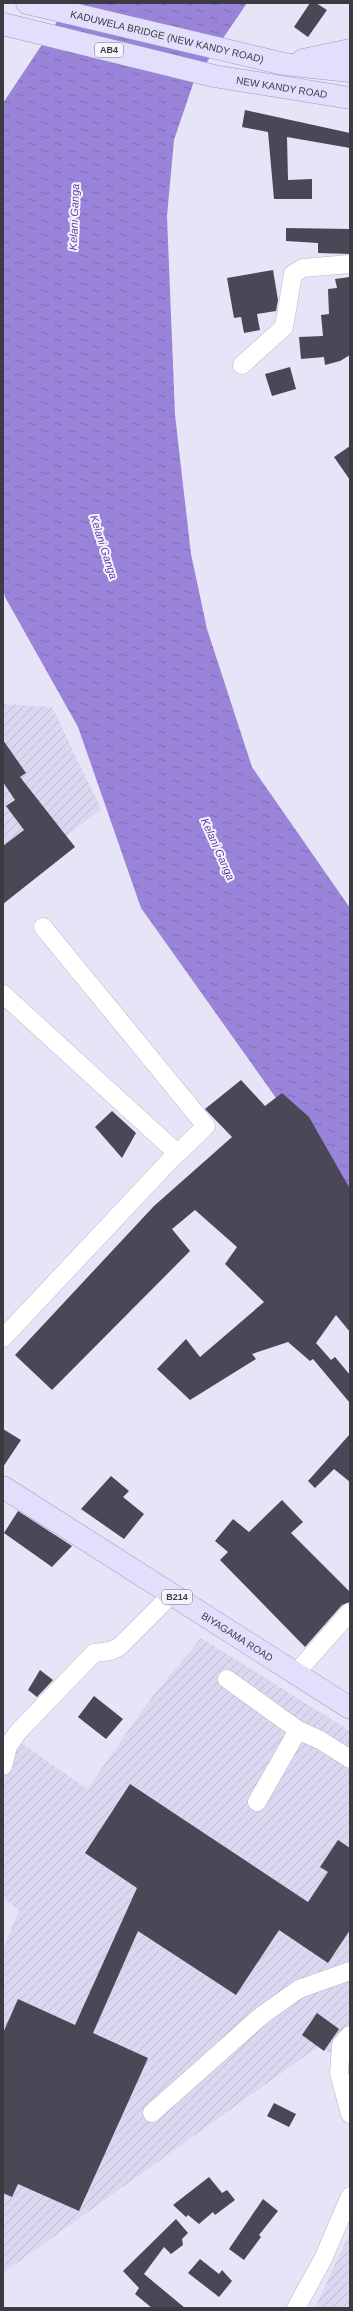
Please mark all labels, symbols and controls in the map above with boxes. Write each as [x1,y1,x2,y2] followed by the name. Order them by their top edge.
[69,8,265,65] street label: KADUWELA BRIDGE (NEW KANDY ROAD)
[95,43,123,57] road number: AB4
[235,74,328,100] street label: NEW KANDY ROAD
[67,183,81,251] water label: Kelani Ganga
[88,513,120,581] water label: Kelani Ganga
[199,816,237,882] water label: Kelani Ganga
[162,1590,192,1604] road number: B214
[200,1609,275,1663] street label: BIYAGAMA ROAD

